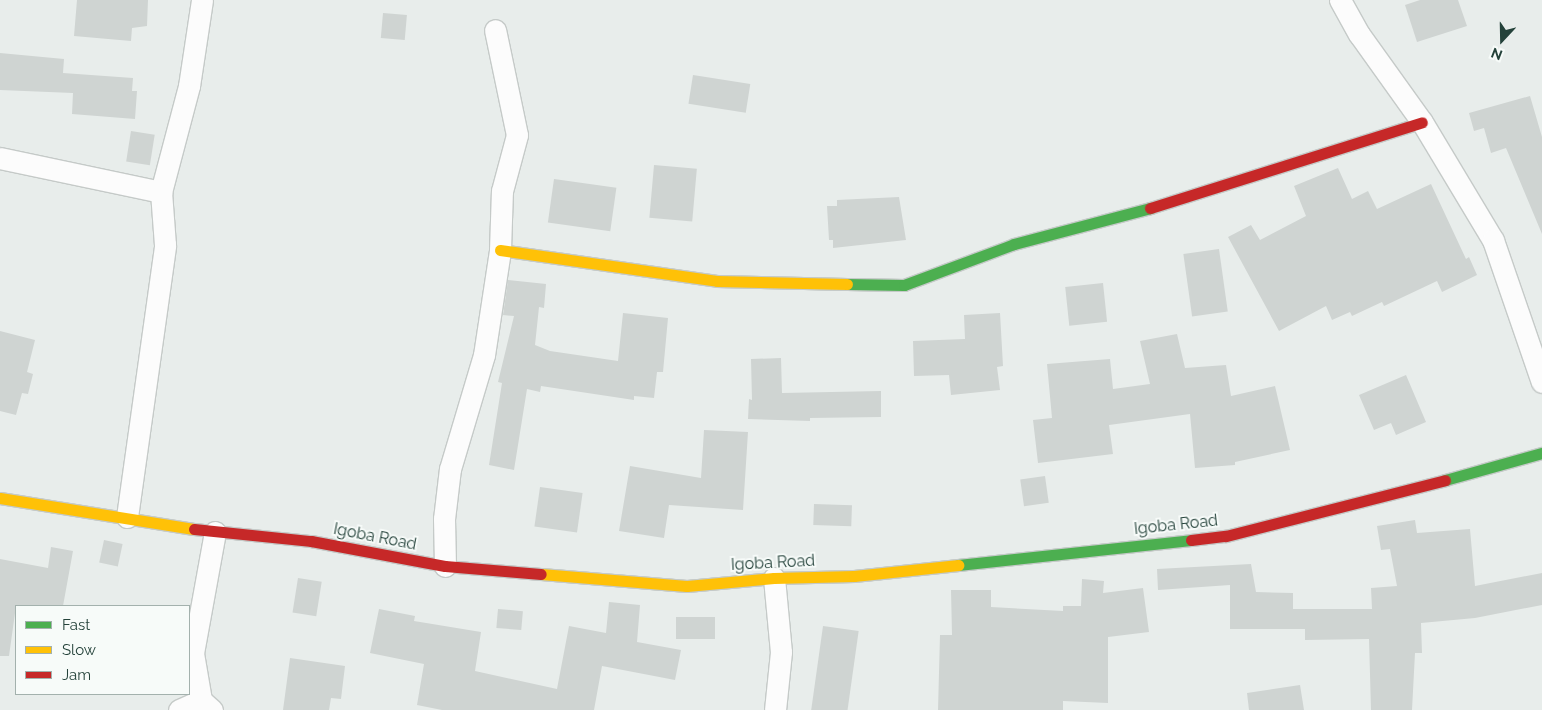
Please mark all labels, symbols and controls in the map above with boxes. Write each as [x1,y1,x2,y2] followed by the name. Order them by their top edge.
[1477,15,1527,65] north arrow
[1489,45,1504,63] text: N
[1133,511,1219,539] street label: Igoba Road
[332,520,418,554] street label: Igoba Road
[730,551,816,575] street label: Igoba Road
[15,605,190,695] legend
[62,616,90,634] text: Fast
[62,641,96,659] text: Slow
[62,666,91,684] text: Jam

